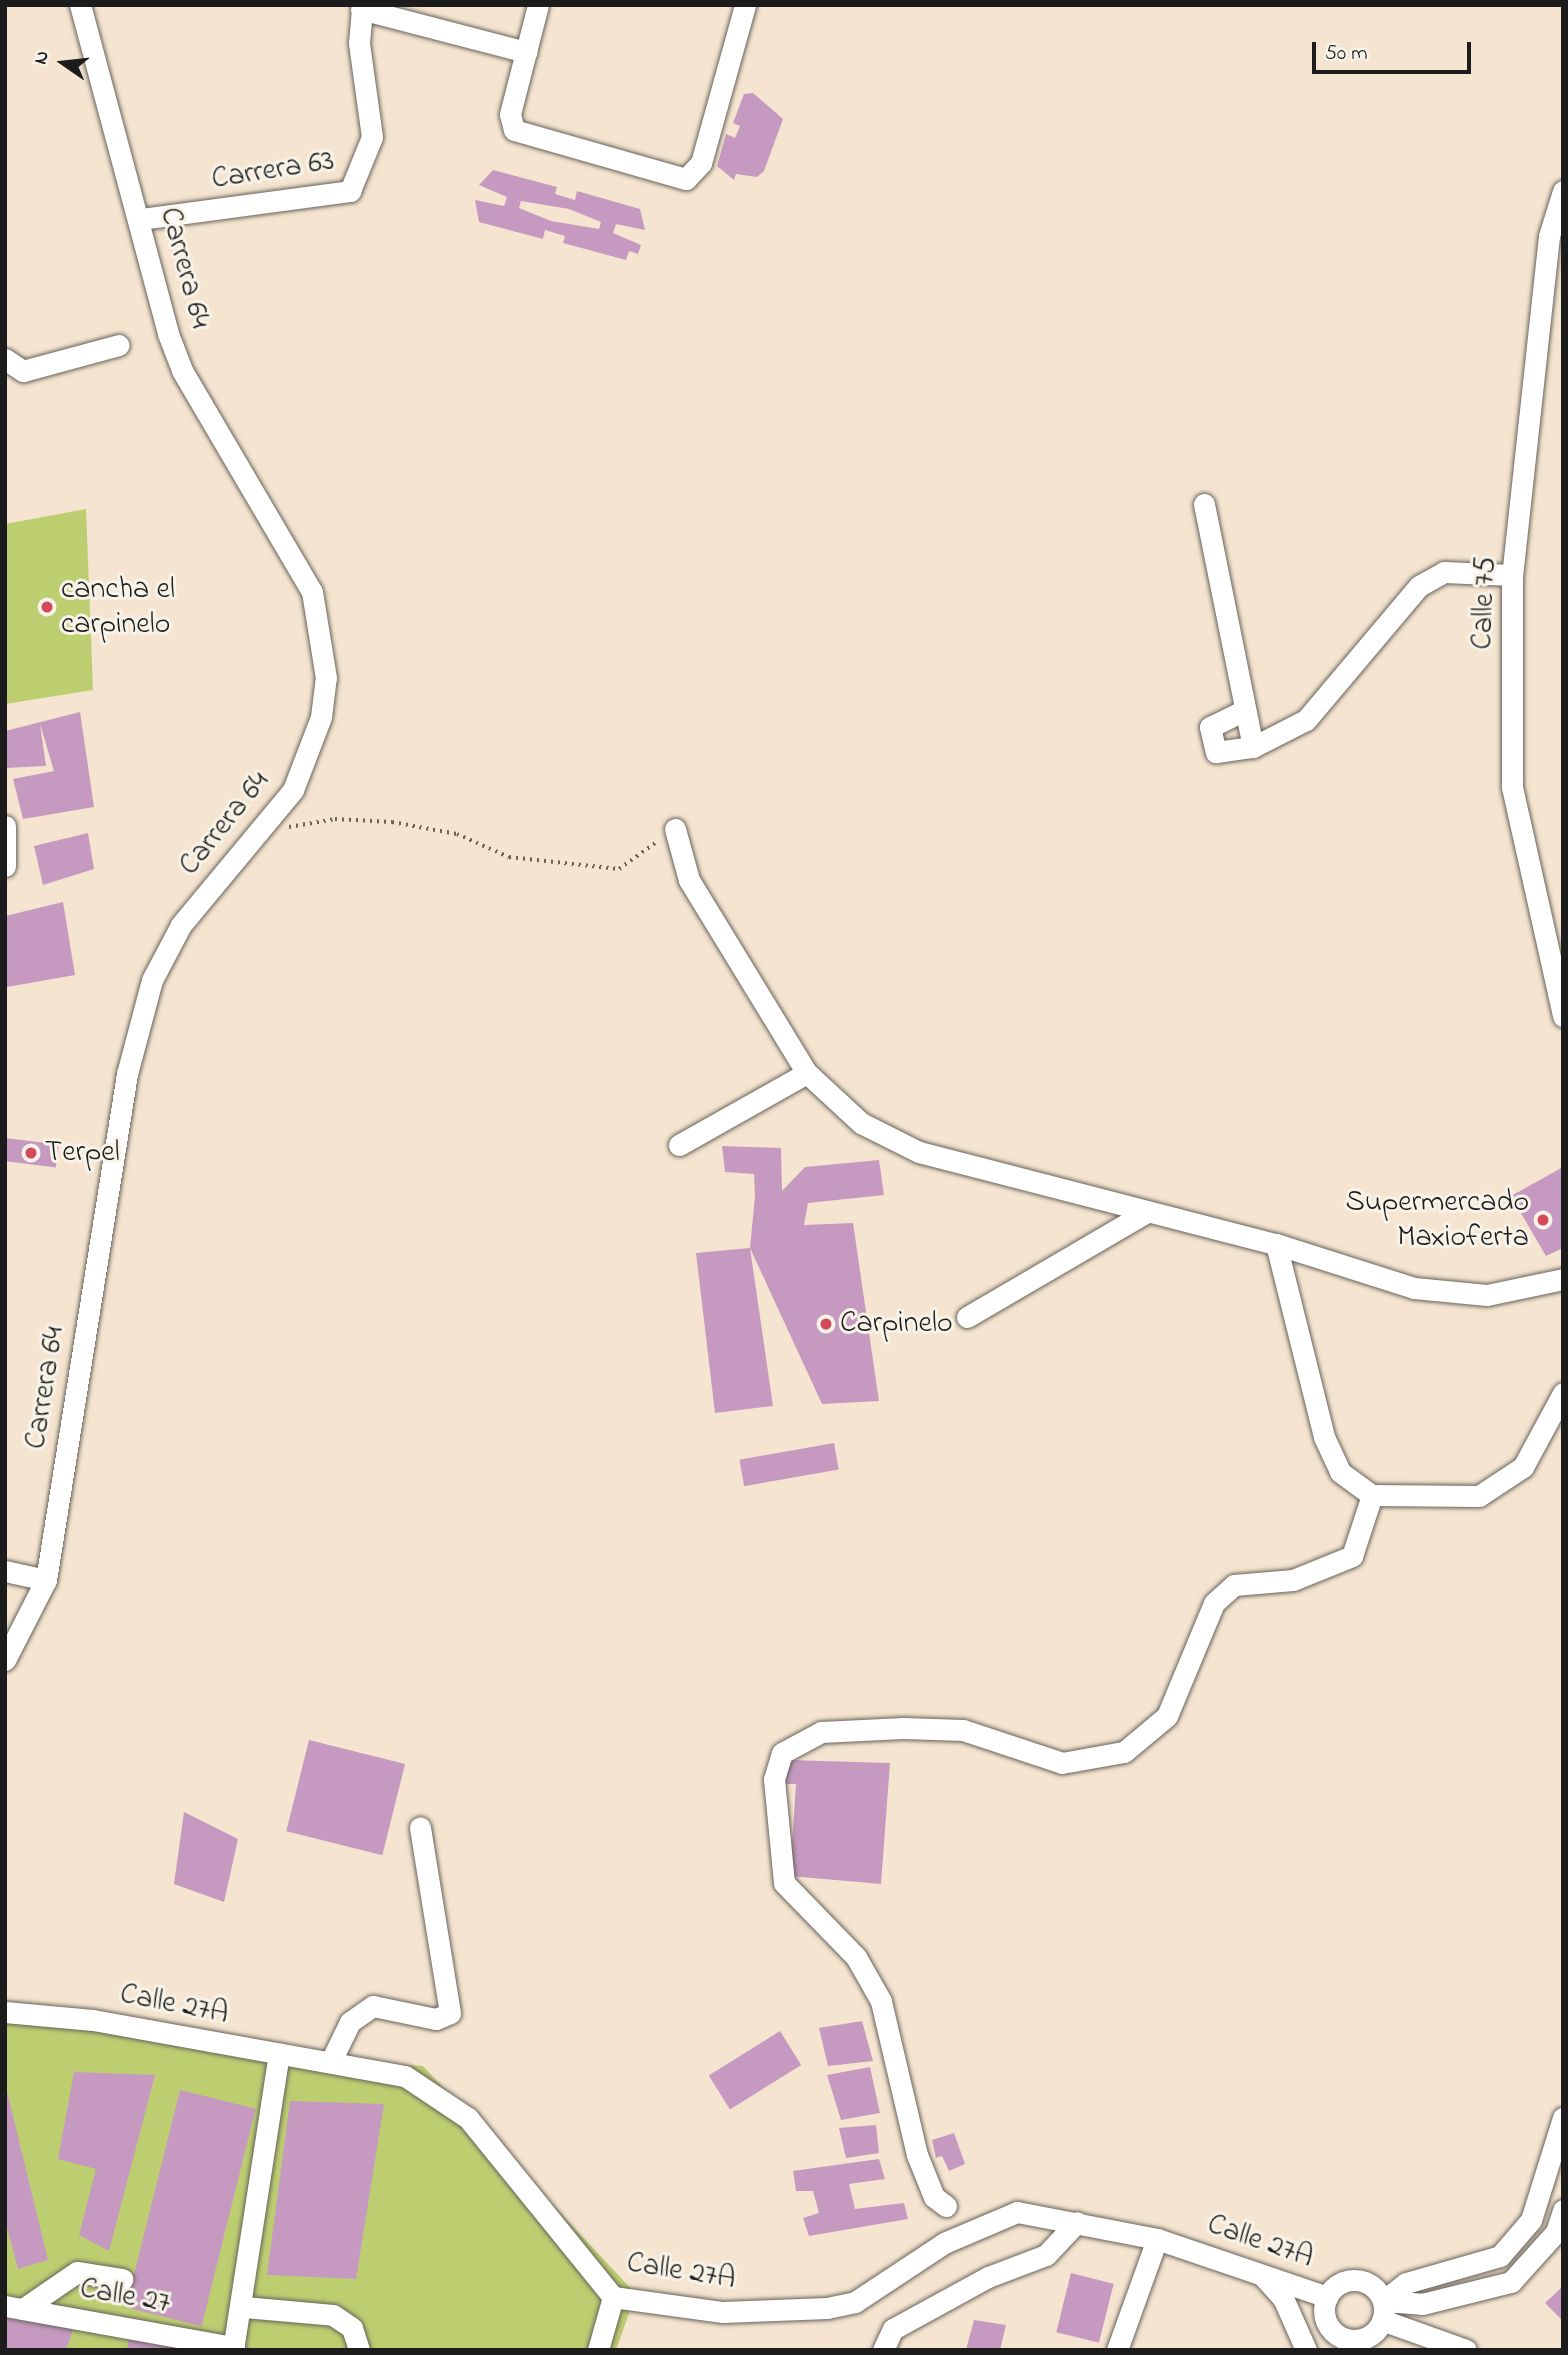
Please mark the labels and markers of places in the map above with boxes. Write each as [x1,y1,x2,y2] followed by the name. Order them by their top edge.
[61,572,175,642] place label: cancha el carpinelo
[39,599,55,615] marker: cancha el carpinelo
[45,1135,120,1171] place label: Terpel
[23,1145,39,1161] marker: Terpel
[1346,1185,1529,1256] place label: Supermercado Maxioferta
[1535,1212,1551,1228] marker: Supermercado Maxioferta
[840,1306,953,1342] place label: Carpinelo
[818,1316,834,1332] marker: Carpinelo

